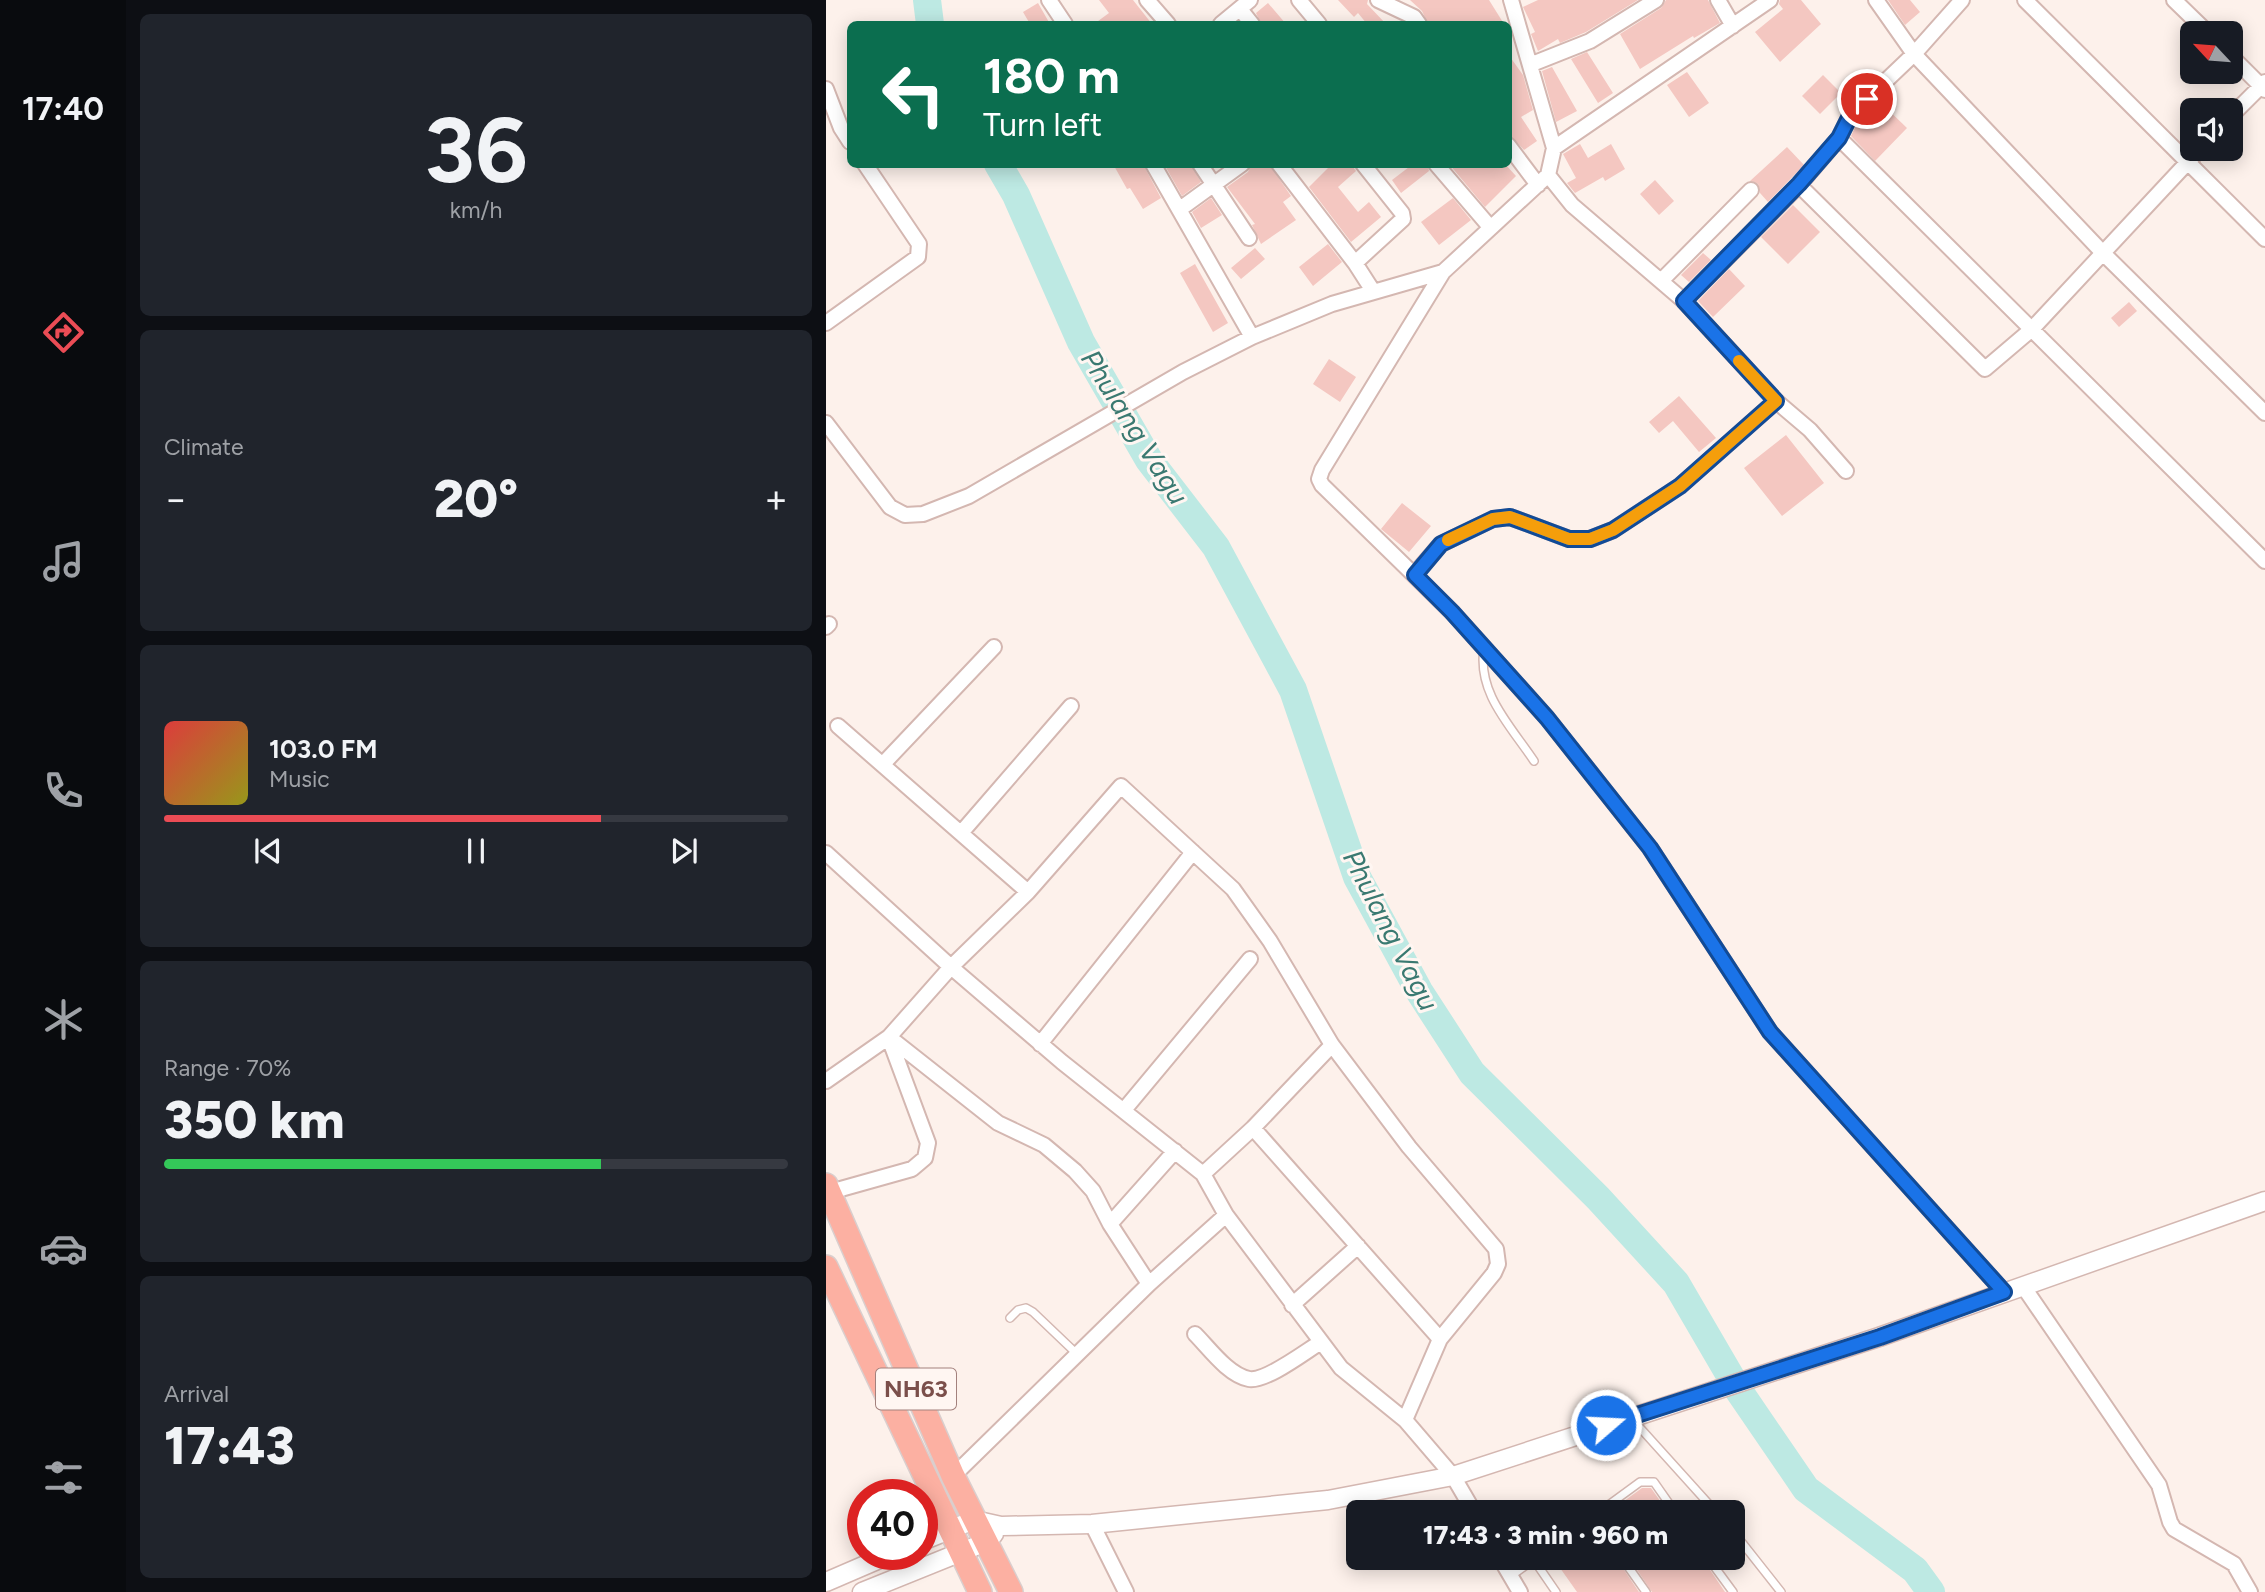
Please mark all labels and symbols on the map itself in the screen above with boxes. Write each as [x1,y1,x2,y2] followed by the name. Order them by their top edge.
[2180,21,2244,84] north arrow
[1837,69,1897,129] pin
[1074,343,1196,511] water label: Phulang Vagu
[1336,844,1446,1016] water label: Phulang Vagu
[876,1368,956,1409] road number: NH63
[1569,1388,1643,1462] position arrow
[847,1479,938,1570] speed limit sign: 40

